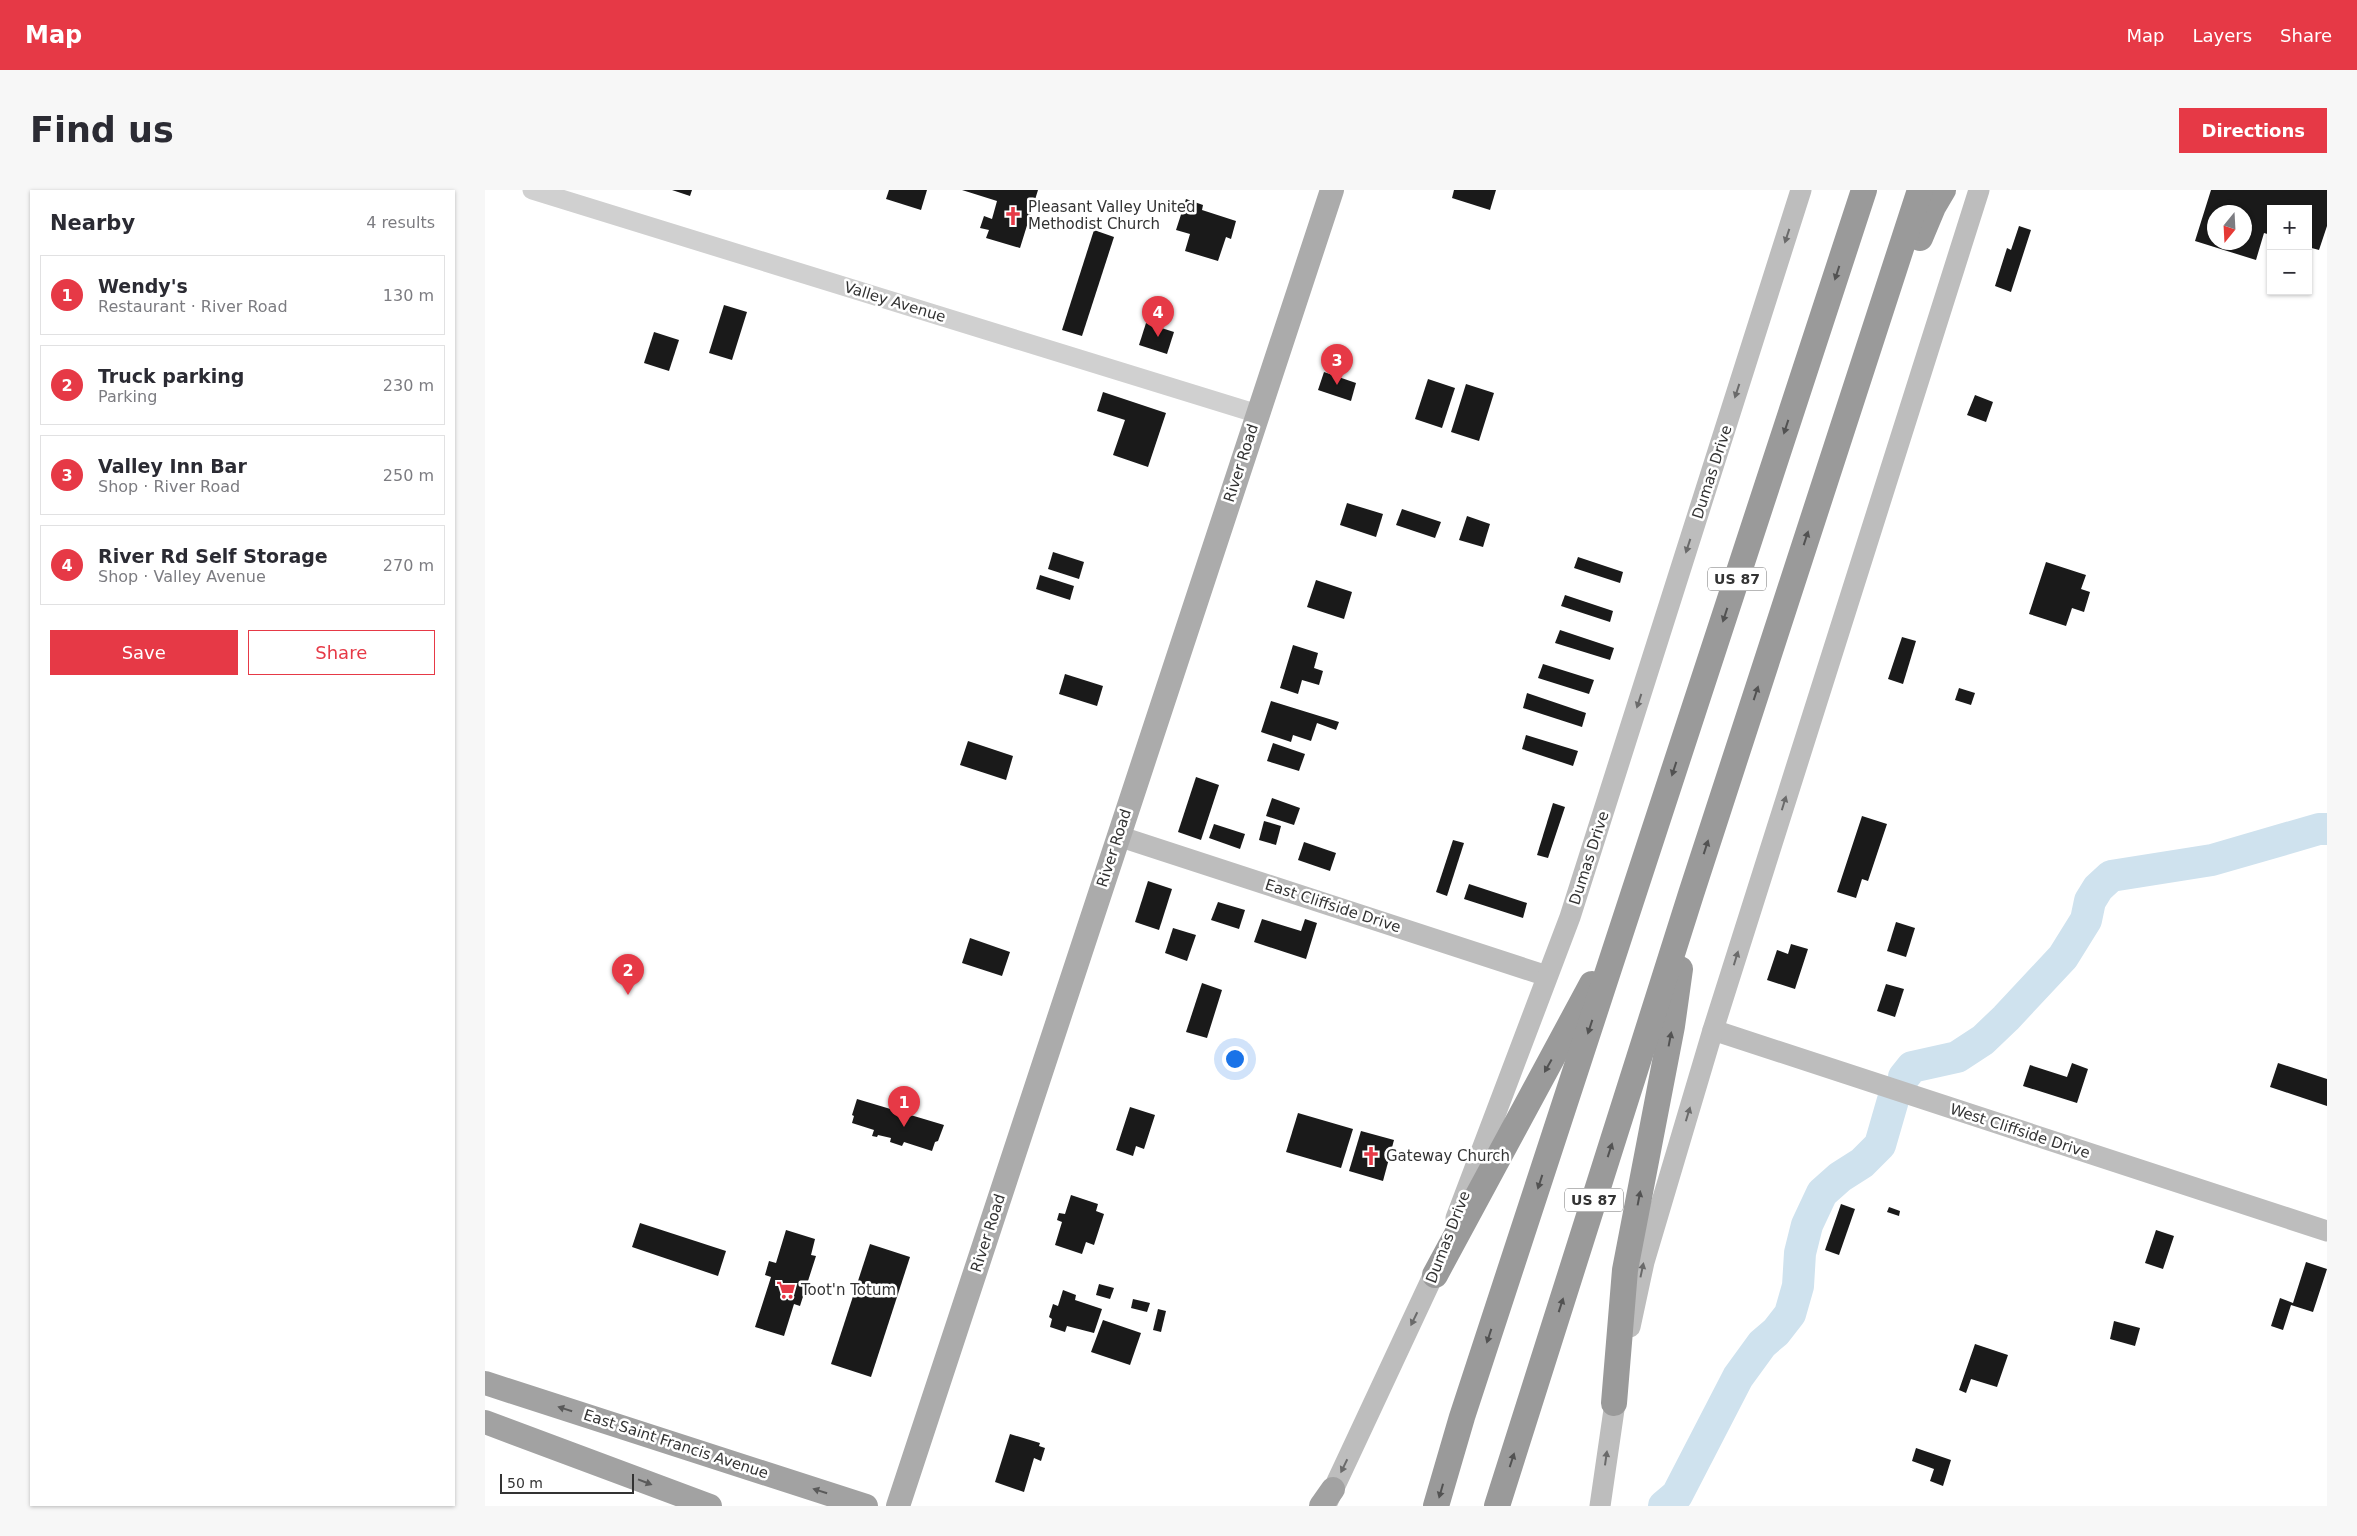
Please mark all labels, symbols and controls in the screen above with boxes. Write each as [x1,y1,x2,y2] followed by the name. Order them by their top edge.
[25,21,82,49] text: Map
[2126,25,2164,46] text: Map
[2192,25,2252,46] text: Layers
[2280,25,2332,46] text: Share
[2179,108,2327,153] button: Directions
[30,110,174,150] text: Find us
[1028,198,1196,233] place label: Pleasant Valley United Methodist Church
[1002,205,1024,227] church icon: Pleasant Valley United Methodist Church
[2207,205,2252,250] north arrow
[2267,205,2312,295] map controls
[2267,205,2312,250] button: +
[50,211,135,235] text: Nearby
[366,213,435,232] text: 4 results
[1782,229,1790,244] one-way arrow
[2267,250,2312,295] button: −
[1833,265,1840,280] one-way arrow
[98,275,188,297] text: Wendy's
[842,278,948,326] street label: Valley Avenue
[61,286,73,305] text: 1
[383,286,434,305] text: 130 m
[1142,296,1174,337] pin: 4
[98,297,288,316] text: Restaurant · River Road
[1321,344,1353,385] pin: 3
[98,365,244,387] text: Truck parking
[61,376,73,395] text: 2
[383,376,434,395] text: 230 m
[1733,384,1741,399] one-way arrow
[98,387,157,406] text: Parking
[1782,420,1790,435] one-way arrow
[1220,422,1262,504] street label: River Road
[1688,423,1736,521] street label: Dumas Drive
[98,455,247,477] text: Valley Inn Bar
[61,466,73,485] text: 3
[383,466,434,485] text: 250 m
[98,477,240,496] text: Shop · River Road
[1803,530,1811,545] one-way arrow
[1684,539,1692,554] one-way arrow
[98,545,328,567] text: River Rd Self Storage
[61,556,73,575] text: 4
[383,556,434,575] text: 270 m
[98,567,266,586] text: Shop · Valley Avenue
[1708,568,1766,590] road number: US 87
[1721,608,1729,623] one-way arrow
[50,630,238,675] button: Save
[248,630,435,675] button: Share
[1753,685,1761,700] one-way arrow
[1634,694,1642,709] one-way arrow
[1670,762,1678,777] one-way arrow
[1781,796,1789,811] one-way arrow
[1093,807,1135,889] street label: River Road
[1565,809,1613,907] street label: Dumas Drive
[1703,840,1711,855] one-way arrow
[1263,876,1403,936] street label: East Cliffside Drive
[1732,951,1740,966] one-way arrow
[612,954,644,995] pin: 2
[1586,1020,1594,1035] one-way arrow
[1666,1031,1674,1047] one-way arrow
[1222,1046,1248,1072] your location
[1543,1059,1552,1073] one-way arrow
[888,1086,920,1127] pin: 1
[1948,1100,2092,1162] street label: West Cliffside Drive
[1684,1106,1692,1121] one-way arrow
[1607,1142,1614,1157] one-way arrow
[1360,1145,1382,1167] church icon: Gateway Church
[1386,1147,1510,1165] place label: Gateway Church
[1535,1174,1543,1189] one-way arrow
[1422,1188,1474,1286] street label: Dumas Drive
[1565,1188,1623,1212] road number: US 87
[1635,1190,1643,1206] one-way arrow
[967,1192,1009,1274] street label: River Road
[1638,1262,1646,1277] one-way arrow
[775,1279,797,1301] supermarket icon: Toot'n Totum
[800,1281,896,1299] place label: Toot'n Totum
[1558,1297,1565,1312] one-way arrow
[1410,1312,1418,1327] one-way arrow
[1485,1329,1493,1344] one-way arrow
[558,1405,573,1412] one-way arrow
[581,1406,771,1482] street label: East Saint Francis Avenue
[1602,1449,1610,1465] one-way arrow
[1509,1452,1516,1467] one-way arrow
[1340,1459,1348,1473] one-way arrow
[500,1471,634,1494] scale bar
[507,1475,543,1491] text: 50 m
[638,1479,653,1486] one-way arrow
[1436,1484,1444,1499] one-way arrow
[812,1487,827,1495] one-way arrow

